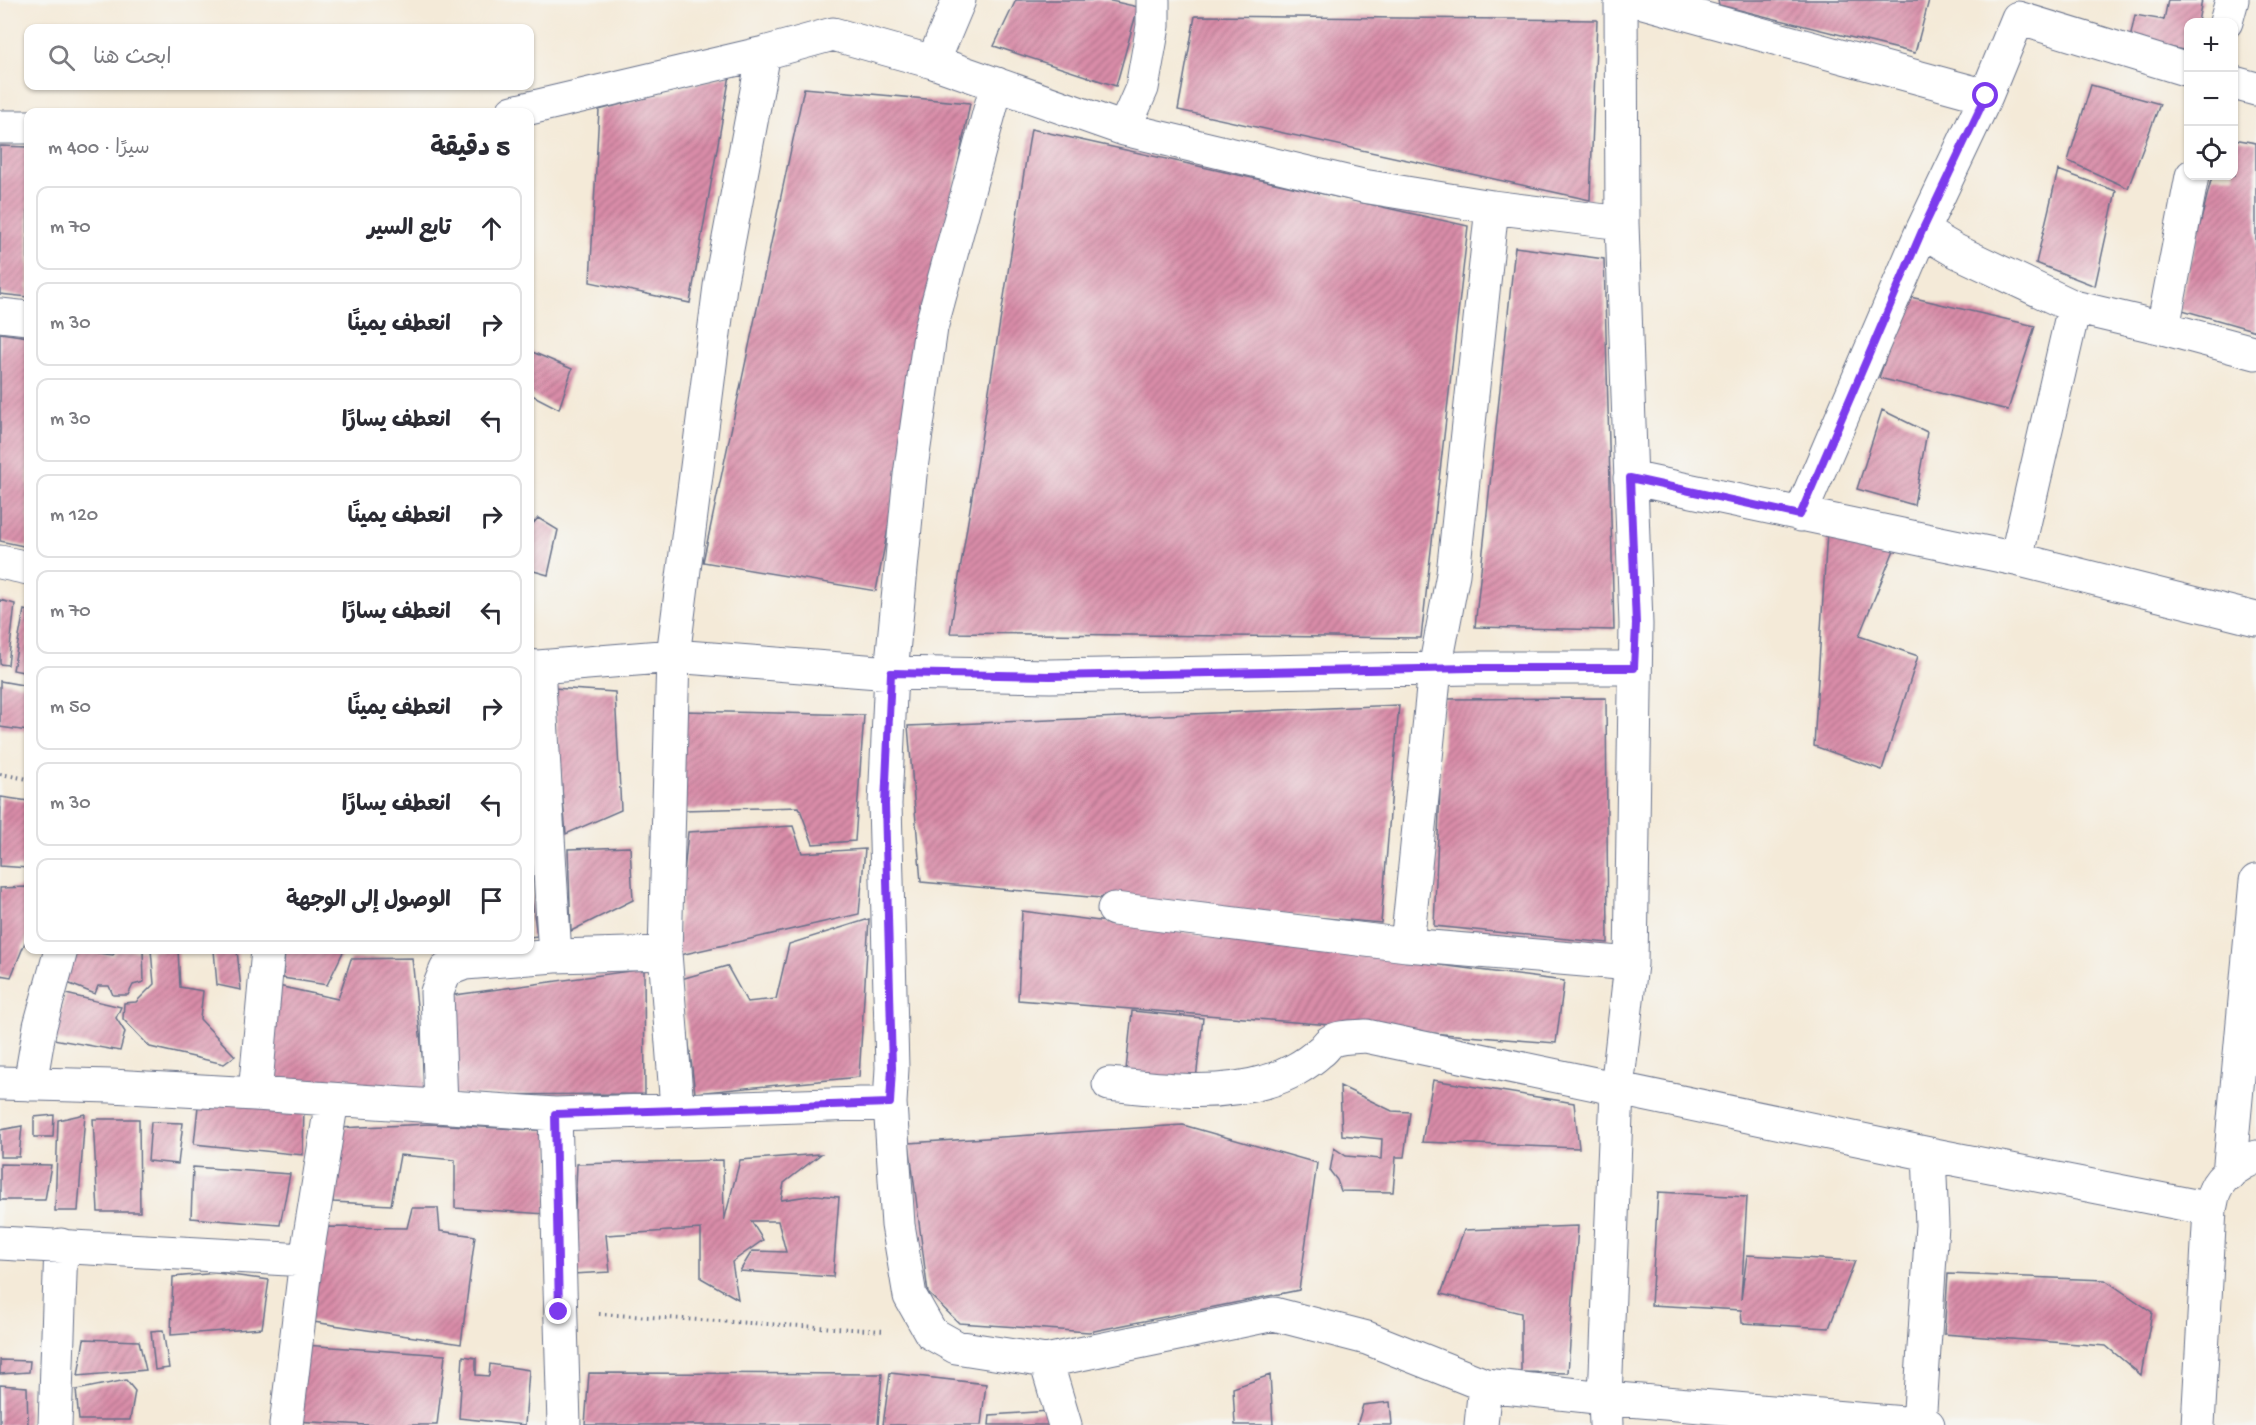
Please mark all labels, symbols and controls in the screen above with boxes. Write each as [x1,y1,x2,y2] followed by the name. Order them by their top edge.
[2184,18,2238,180] map controls
[2184,18,2238,72] button: +
[24,24,534,90] search box
[45,41,78,74] icon: search
[93,46,172,72] text: ابحث هنا
[2184,72,2238,126] button: −
[1972,82,1998,108] route start
[2184,126,2238,180] button: locate
[430,135,510,166] text: 5 دقيقة
[48,138,150,161] text: سيرًا · 400 m
[475,212,508,245] icon: ahead
[50,217,91,240] text: 70 m
[367,217,451,243] text: تابع السير
[475,308,508,341] icon: right
[50,313,91,336] text: 30 m
[348,313,451,339] text: انعطف يمينًا
[475,404,508,437] icon: left
[50,409,91,432] text: 30 m
[342,409,451,435] text: انعطف يسارًا
[475,500,508,533] icon: right
[50,505,98,528] text: 120 m
[348,505,451,531] text: انعطف يمينًا
[475,596,508,629] icon: left
[50,601,91,624] text: 70 m
[342,601,451,627] text: انعطف يسارًا
[475,692,508,725] icon: right
[50,697,91,720] text: 50 m
[348,697,451,723] text: انعطف يمينًا
[475,788,508,821] icon: left
[50,793,91,816] text: 30 m
[342,793,451,819] text: انعطف يسارًا
[475,884,508,917] icon: arrive
[286,889,451,915] text: الوصول إلى الوجهة
[545,1298,571,1324] route end

